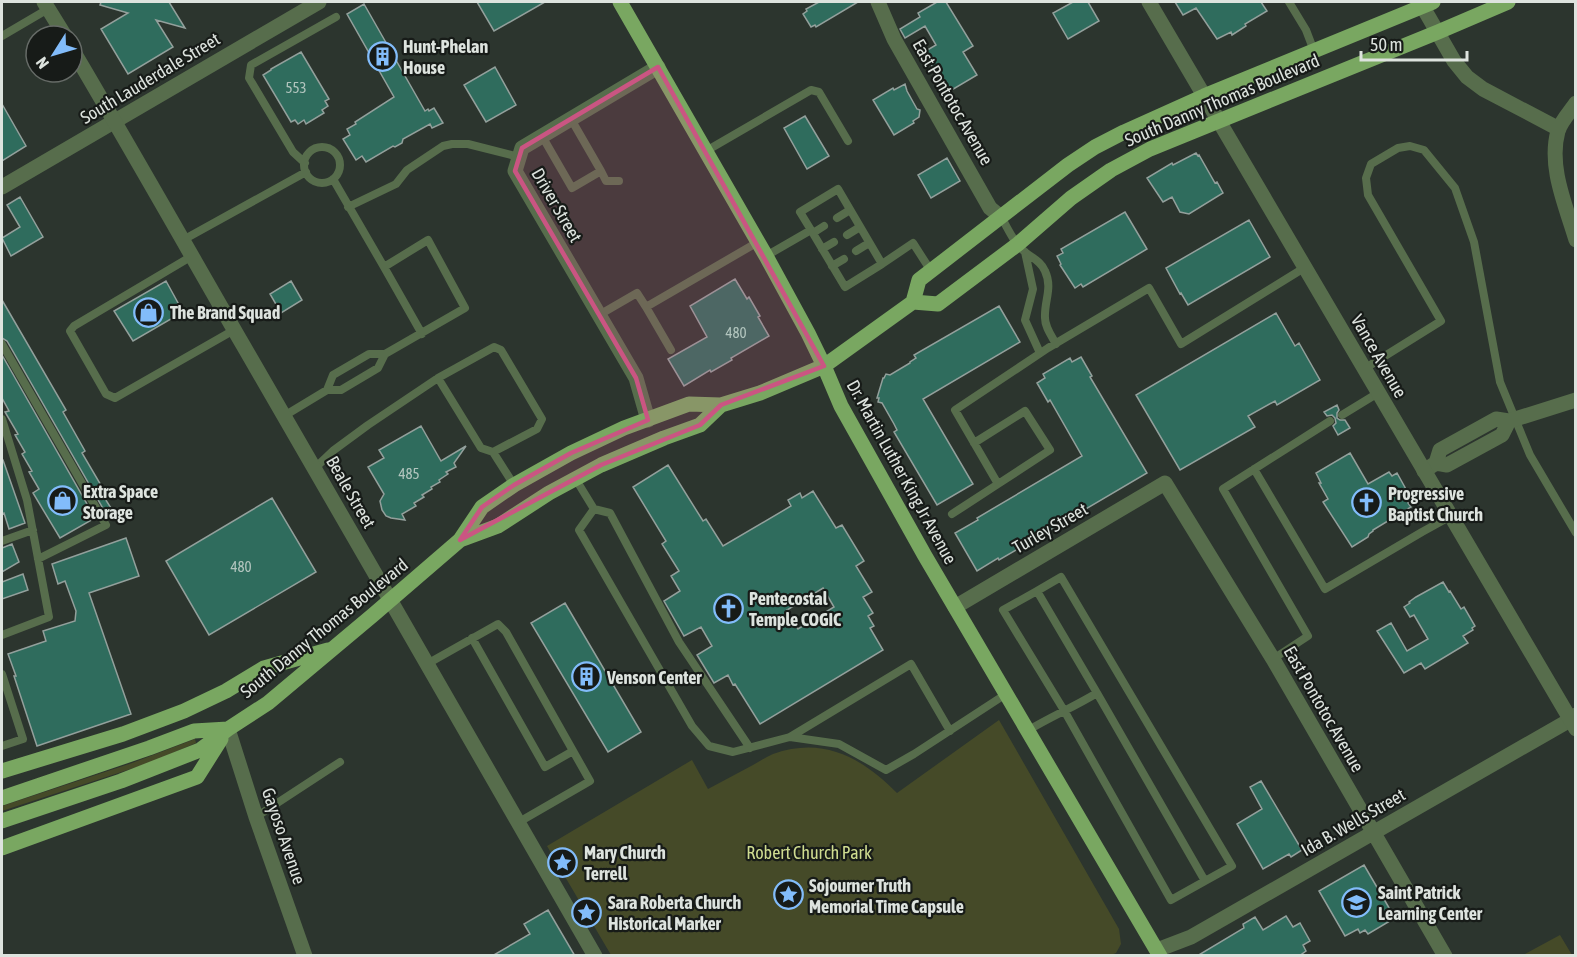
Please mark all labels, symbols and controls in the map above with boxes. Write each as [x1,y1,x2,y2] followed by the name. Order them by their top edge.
[24,24,84,84] north arrow
[1361,24,1468,62] scale bar
[77,28,223,128] street label: South Lauderdale Street
[1370,34,1402,55] text: 50 m
[908,35,998,169] street label: East Pontotoc Avenue
[403,36,488,78] place label: Hunt-Phelan House
[366,40,398,72] building icon: Hunt-Phelan House
[1121,49,1323,151] street label: South Danny Thomas Boulevard
[32,54,52,72] text: N
[285,79,307,96] house number: 553
[527,164,587,246] street label: Driver Street
[133,296,165,328] shop icon: The Brand Squad
[170,302,280,323] place label: The Brand Squad
[1347,311,1411,401] street label: Vance Avenue
[725,324,747,341] house number: 480
[843,376,961,568] street label: Dr. Martin Luther King Jr Avenue
[322,452,380,532] street label: Beale Street
[398,465,420,482] house number: 485
[83,481,158,523] place label: Extra Space Storage
[1388,483,1483,525] place label: Progressive Baptist Church
[46,485,78,517] shop icon: Extra Space Storage
[1351,487,1383,519] church icon: Progressive Baptist Church
[1009,498,1091,558] street label: Turley Street
[236,554,412,702] street label: South Danny Thomas Boulevard
[230,558,252,575] house number: 480
[749,588,841,630] place label: Pentecostal Temple COGIC
[712,592,744,624] church icon: Pentecostal Temple COGIC
[1279,642,1369,776] street label: East Pontotoc Avenue
[570,661,602,693] building icon: Venson Center
[606,667,702,688] place label: Venson Center
[1297,784,1409,860] street label: Ida B. Wells Street
[258,785,310,887] street label: Gayoso Avenue
[584,842,666,884] place label: Mary Church Terrell
[746,842,872,863] park label: Robert Church Park
[547,846,579,878] place icon: Mary Church Terrell
[809,875,964,917] place label: Sojourner Truth Memorial Time Capsule
[772,879,804,911] place icon: Sojourner Truth Memorial Time Capsule
[1378,882,1483,924] place label: Saint Patrick Learning Center
[1341,886,1373,918] school or university icon: Saint Patrick Learning Center
[608,892,742,934] place label: Sara Roberta Church Historical Marker
[571,896,603,928] place icon: Sara Roberta Church Historical Marker

